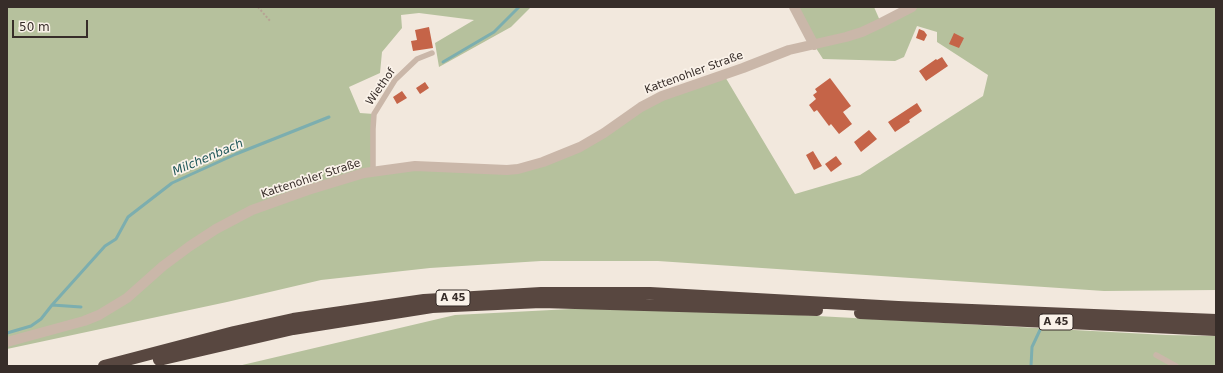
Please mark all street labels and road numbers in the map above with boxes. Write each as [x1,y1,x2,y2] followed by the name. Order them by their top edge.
[643,49,745,97] street label: Kattenohler Straße
[363,66,399,108] street label: Wiethof
[260,157,362,201] street label: Kattenohler Straße
[436,290,470,306] road number: A 45
[1039,314,1073,330] road number: A 45

